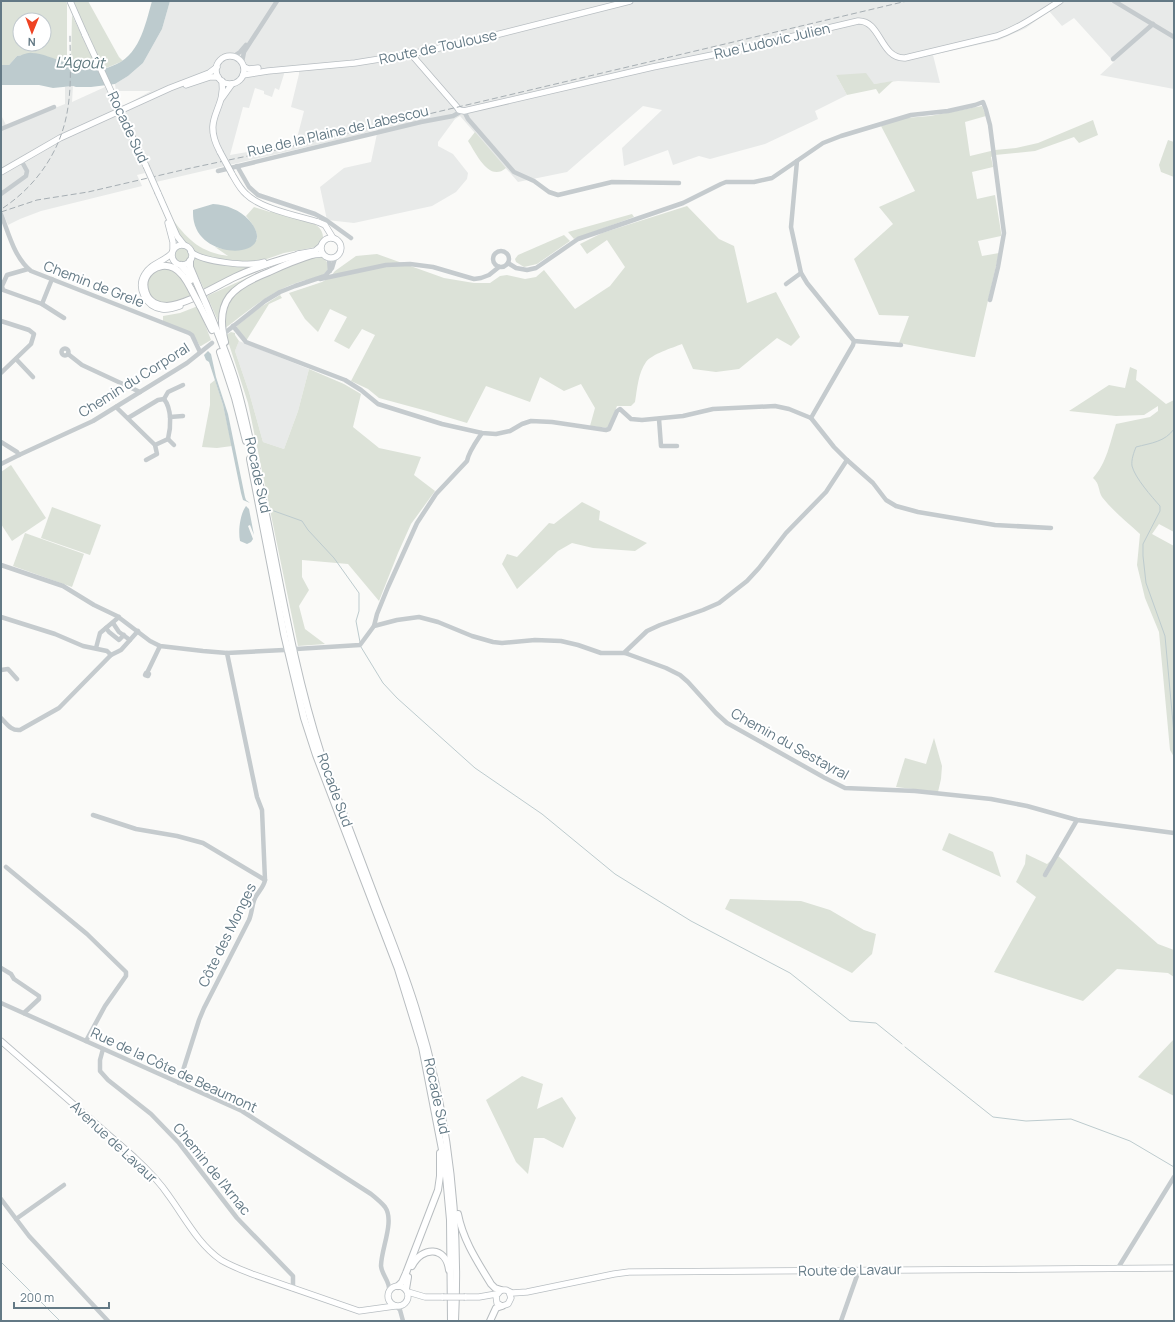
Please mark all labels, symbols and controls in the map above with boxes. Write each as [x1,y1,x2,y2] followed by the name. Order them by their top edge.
[12,12,52,52] north arrow
[712,18,832,63] street label: Rue Ludovic Julien
[377,25,499,68] street label: Route de Toulouse
[28,35,36,50] text: N
[55,52,107,73] water label: L'Agoût
[104,88,153,166] street label: Rocade Sud
[245,100,430,161] street label: Rue de la Plaine de Labescou
[41,256,147,311] street label: Chemin de Grele
[75,338,193,421] street label: Chemin du Corporal
[241,435,276,515] street label: Rocade Sud
[728,703,853,784] street label: Chemin du Sestayral
[313,750,358,829] street label: Rocade Sud
[193,880,260,990] street label: Côte des Monges
[88,1023,261,1117] street label: Rue de la Côte de Beaumont
[420,1056,455,1136] street label: Rocade Sud
[67,1096,162,1187] street label: Avenue de Lavaur
[169,1119,256,1219] street label: Chemin de l'Arnac
[798,1259,902,1280] street label: Route de Lavaur
[14,1284,109,1310] scale bar
[20,1289,54,1306] text: 200 m

